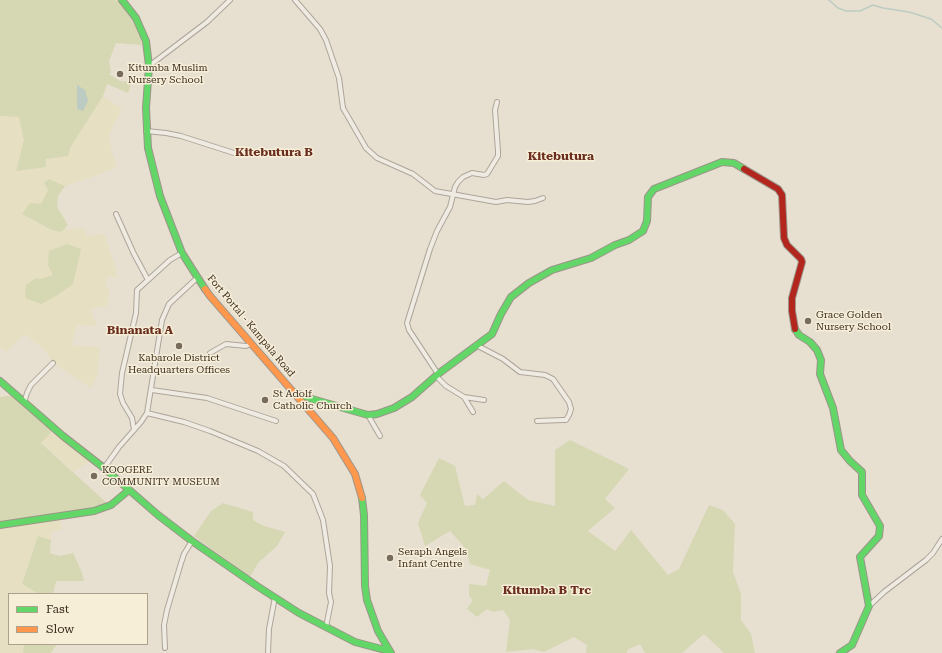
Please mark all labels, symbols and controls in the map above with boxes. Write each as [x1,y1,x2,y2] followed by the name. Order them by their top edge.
[128,62,208,86] place label: Kitumba Muslim Nursery School
[115,69,125,79] marker: Kitumba Muslim Nursery School
[235,145,313,159] district label: Kitebutura B
[528,149,594,163] district label: Kitebutura
[205,272,297,380] street label: Fort Portal - Kampala Road
[816,309,891,332] place label: Grace Golden Nursery School
[803,316,813,326] marker: Grace Golden Nursery School
[107,323,173,337] district label: Binanata A
[174,341,184,351] marker: Kabarole District Headquarters Offices
[128,352,230,376] place label: Kabarole District Headquarters Offices
[273,388,352,412] place label: St Adolf Catholic Church
[260,395,270,405] marker: St Adolf Catholic Church
[102,464,220,488] place label: KOOGERE COMMUNITY MUSEUM
[89,471,99,481] marker: KOOGERE COMMUNITY MUSEUM
[398,546,467,570] place label: Seraph Angels Infant Centre
[385,553,395,563] marker: Seraph Angels Infant Centre
[503,583,591,597] district label: Kitumba B Trc
[8,593,148,645] legend
[46,602,69,616] text: Fast
[46,622,74,636] text: Slow

